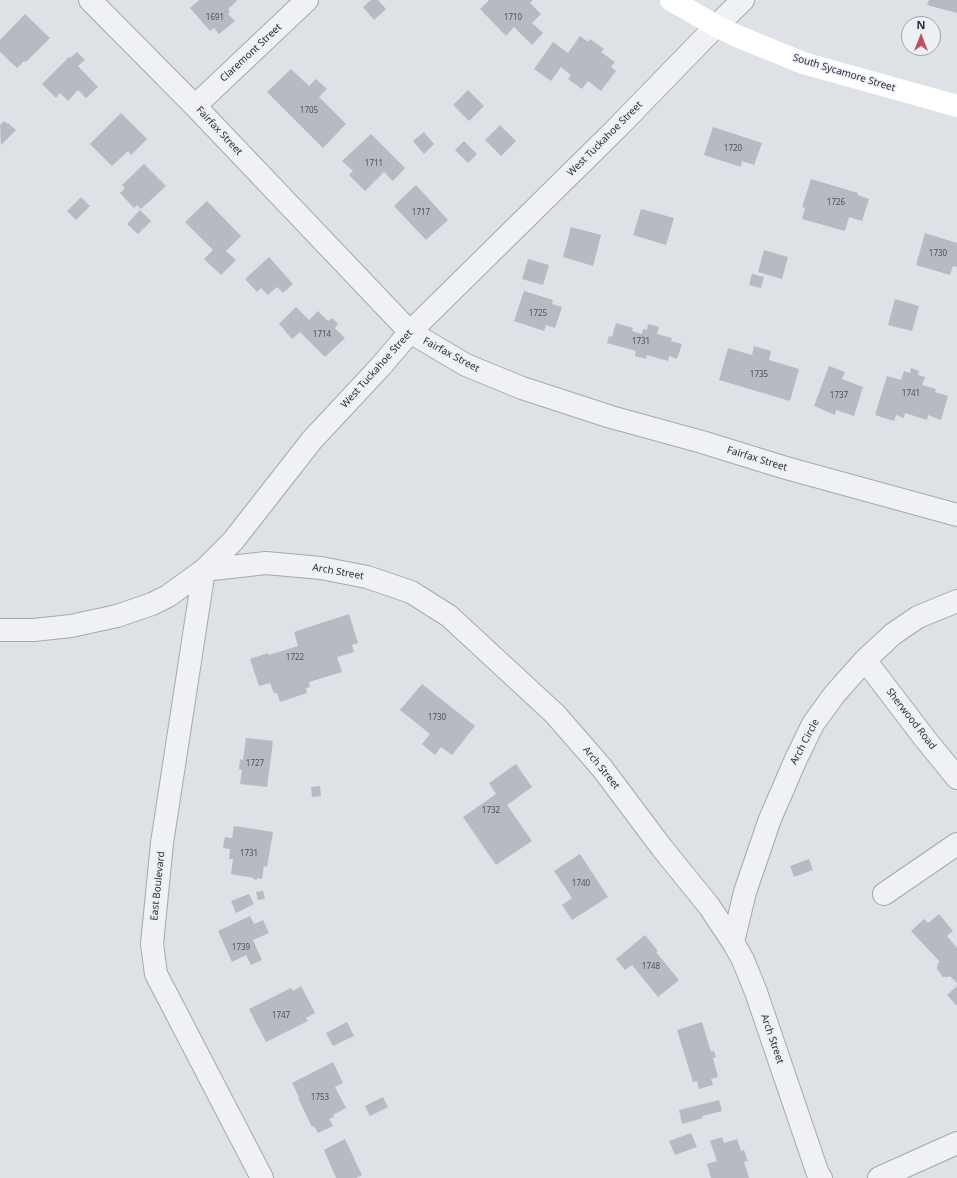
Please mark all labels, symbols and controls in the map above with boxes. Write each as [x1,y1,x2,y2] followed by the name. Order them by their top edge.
[206,13,224,23] house number: 1691
[504,13,522,23] house number: 1710
[901,16,941,56] north arrow
[917,17,925,32] text: N
[218,21,284,85] street label: Claremont Street
[791,52,897,94] street label: South Sycamore Street
[565,99,645,179] street label: West Tuckahoe Street
[193,104,245,158] street label: Fairfax Street
[300,106,318,116] house number: 1705
[724,144,742,154] house number: 1720
[365,159,383,169] house number: 1711
[827,198,845,208] house number: 1726
[412,208,430,218] house number: 1717
[929,249,947,259] house number: 1730
[529,309,547,319] house number: 1725
[339,327,415,411] street label: West Tuckahoe Street
[313,330,331,340] house number: 1714
[421,335,481,375] street label: Fairfax Street
[632,337,650,347] house number: 1731
[750,370,768,380] house number: 1735
[902,389,920,399] house number: 1741
[830,391,848,401] house number: 1737
[725,444,789,474] street label: Fairfax Street
[311,562,365,582] street label: Arch Street
[286,653,304,663] house number: 1722
[883,686,939,752] street label: Sherwood Road
[428,713,446,723] house number: 1730
[788,717,822,767] street label: Arch Circle
[580,744,622,792] street label: Arch Street
[246,759,264,769] house number: 1727
[482,806,500,816] house number: 1732
[240,849,258,859] house number: 1731
[148,851,168,921] street label: East Boulevard
[572,879,590,889] house number: 1740
[232,943,250,953] house number: 1739
[642,962,660,972] house number: 1748
[272,1011,290,1021] house number: 1747
[758,1013,786,1065] street label: Arch Street
[311,1093,329,1103] house number: 1753

